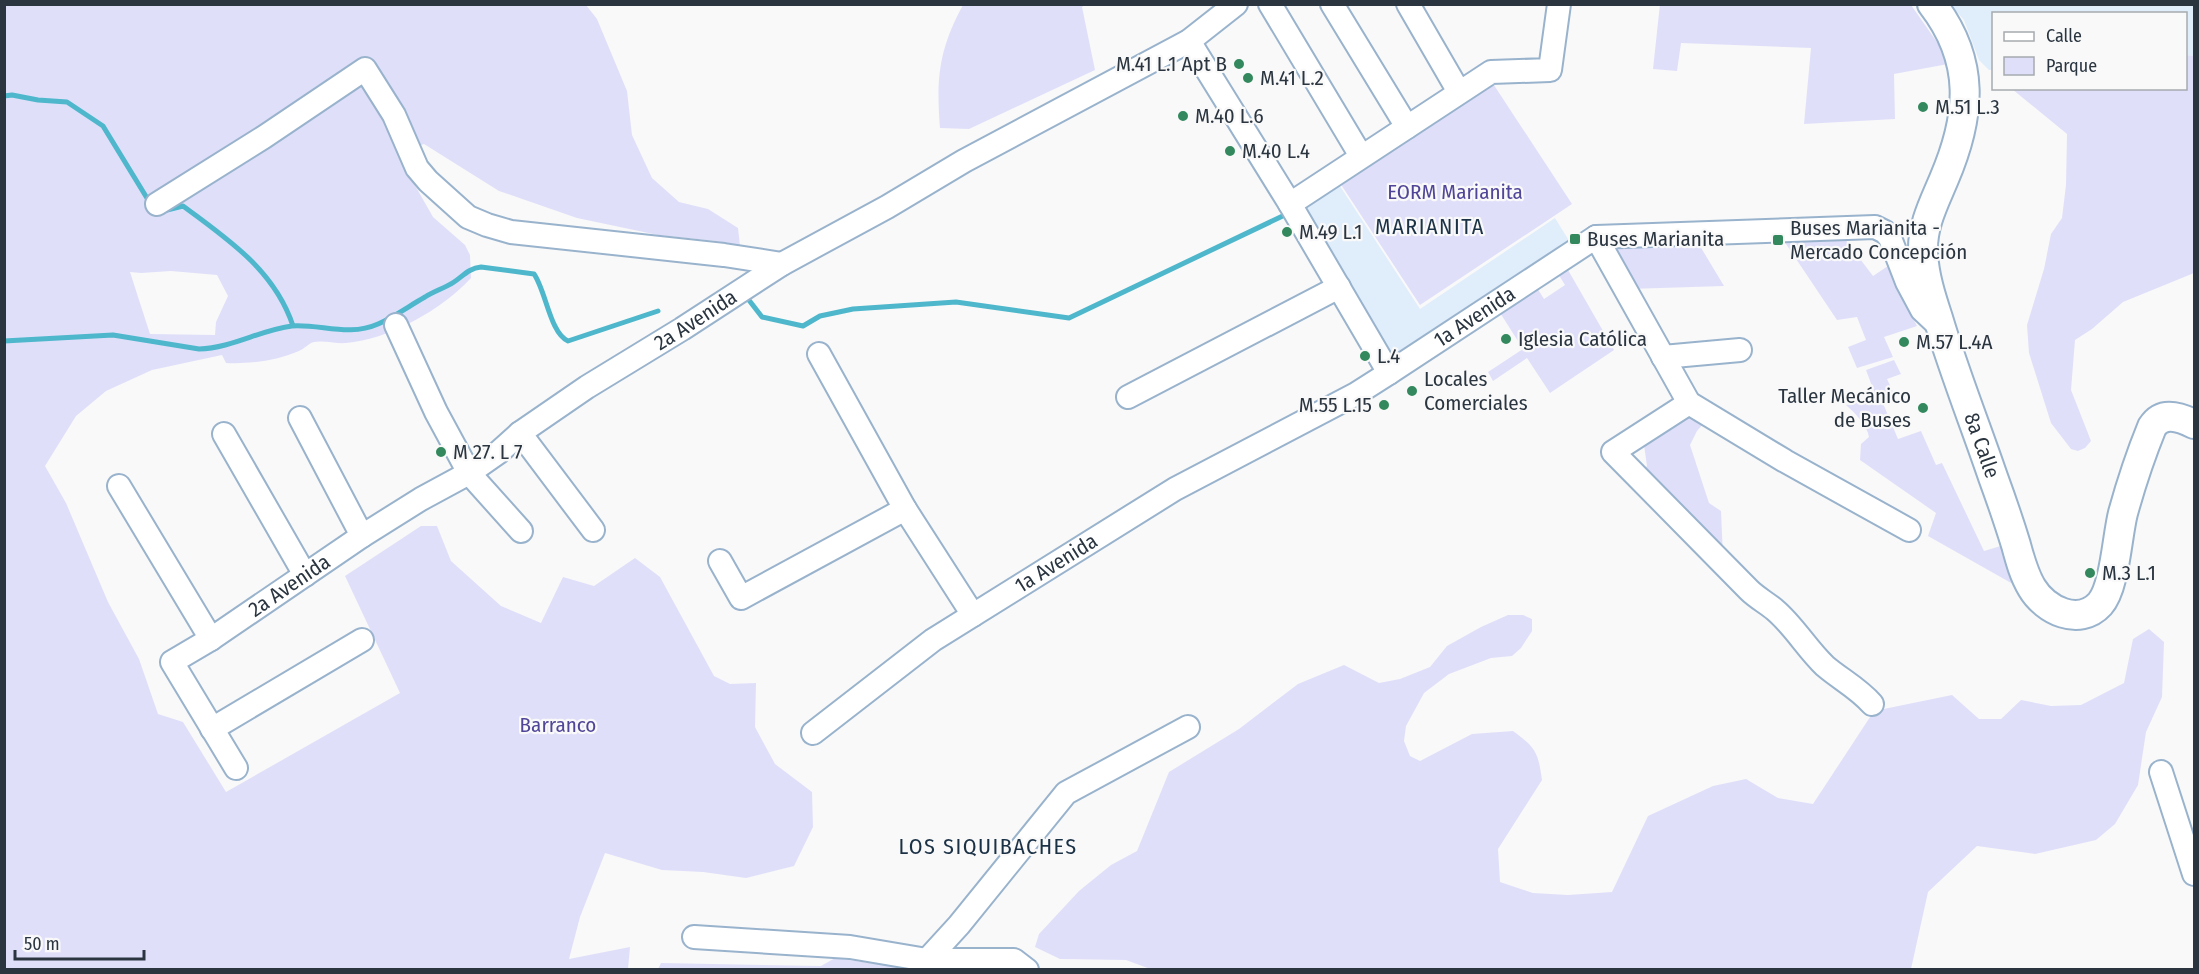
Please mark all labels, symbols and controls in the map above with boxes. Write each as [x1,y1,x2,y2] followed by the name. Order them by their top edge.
[1992,12,2187,90] legend
[2046,25,2082,47] text: Calle
[1116,51,1227,77] place label: M.41 L.1 Apt B
[2046,55,2097,77] text: Parque
[1232,57,1246,71] marker: M.41 L.1 Apt B
[1260,65,1324,91] place label: M.41 L.2
[1241,71,1255,85] marker: M.41 L.2
[1935,94,2000,120] place label: M.51 L.3
[1916,100,1930,114] marker: M.51 L.3
[1195,103,1264,129] place label: M.40 L.6
[1176,109,1190,123] marker: M.40 L.6
[1242,138,1310,164] place label: M.40 L.4
[1223,144,1237,158] marker: M.40 L.4
[1387,179,1523,205] park label: EORM Marianita
[1375,213,1485,240] district label: MARIANITA
[1790,215,1967,265] place label: Buses Marianita - Mercado Concepción
[1299,219,1362,245] place label: M.49 L.1
[1280,225,1294,239] marker: M.49 L.1
[1587,226,1724,252] place label: Buses Marianita
[1568,232,1582,246] marker: Buses Marianita
[1771,233,1785,247] marker: Buses Marianita - Mercado Concepción
[1429,281,1520,353] street label: 1a Avenida
[650,284,742,356] street label: 2a Avenida
[1518,326,1647,352] place label: Iglesia Católica
[1916,329,1992,355] place label: M.57 L.4A
[1499,332,1513,346] marker: Iglesia Católica
[1897,335,1911,349] marker: M.57 L.4A
[1377,343,1400,369] place label: L.4
[1358,349,1372,363] marker: L.4
[1424,366,1528,416] place label: Locales Comerciales
[1778,383,1911,433] place label: Taller Mecánico de Buses
[1405,384,1419,398] marker: Locales Comerciales
[1299,392,1372,418] place label: M.55 L.15
[1377,398,1391,412] marker: M.55 L.15
[1916,401,1930,415] marker: Taller Mecánico de Buses
[1958,409,2005,482] street label: 8a Calle
[453,439,523,465] place label: M 27. L 7
[434,445,448,459] marker: M 27. L 7
[1010,528,1102,599] street label: 1a Avenida
[244,549,335,622] street label: 2a Avenida
[2102,560,2156,586] place label: M.3 L.1
[2083,566,2097,580] marker: M.3 L.1
[520,712,596,738] park label: Barranco
[898,833,1078,860] district label: LOS SIQUIBACHES
[15,923,144,961] scale bar
[24,933,60,955] text: 50 m

